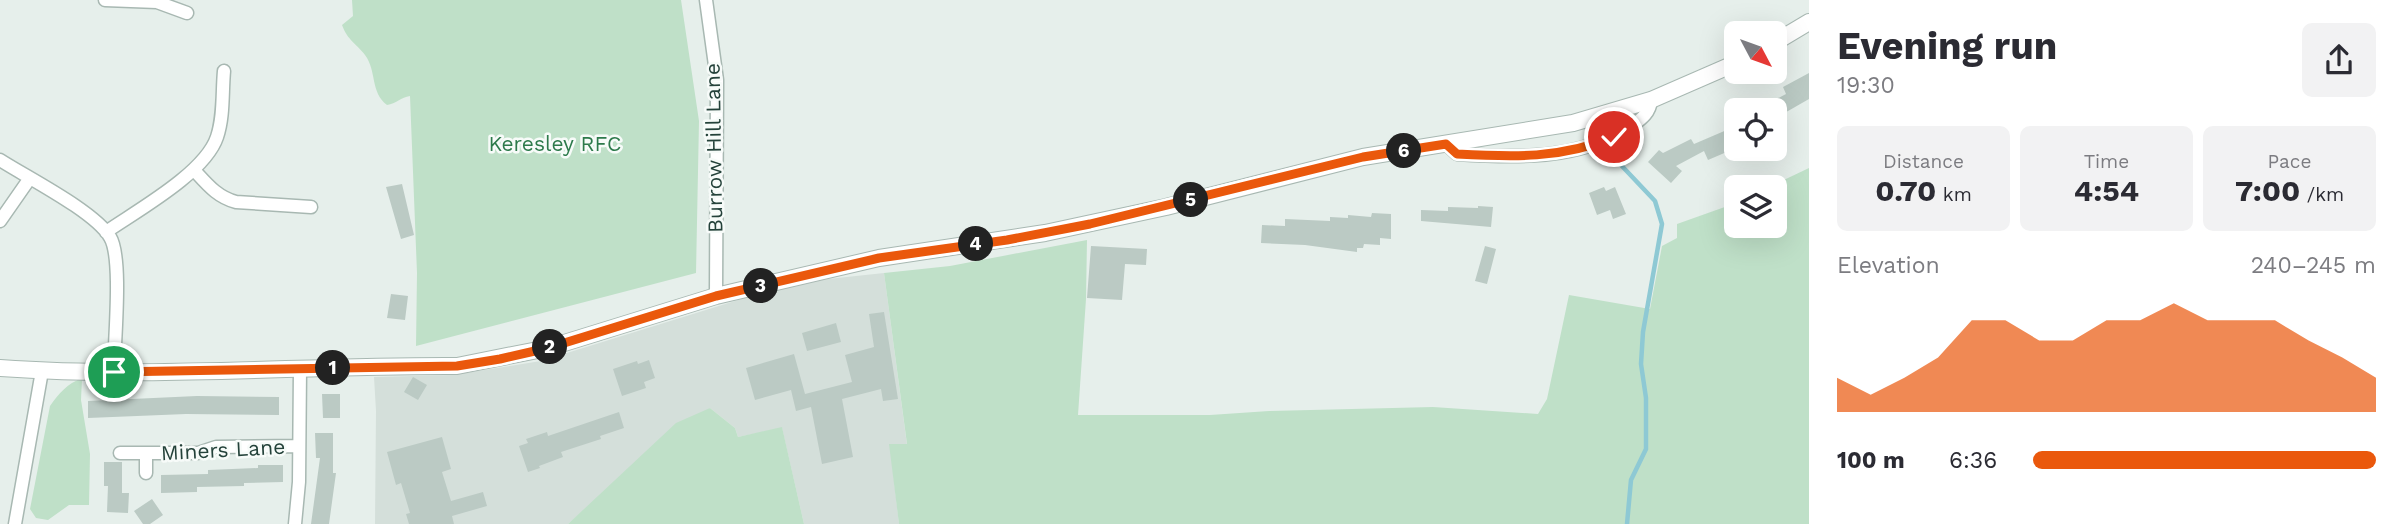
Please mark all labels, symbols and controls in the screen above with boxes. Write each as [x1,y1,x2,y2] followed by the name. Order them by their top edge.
[1724,21,1787,84] north arrow
[1724,21,1787,238] map controls
[2302,23,2376,97] button: share
[1837,24,2057,68] text: Evening run
[700,63,727,233] street label: Burrow Hill Lane
[1837,72,1895,99] text: 19:30
[1724,98,1787,161] button: locate
[1584,107,1644,167] pin
[1595,118,1633,156] icon: check
[489,131,621,156] park label: Keresley RFC
[1386,134,1422,168] pin: 6
[1398,139,1409,162] text: 6
[1883,150,1964,173] text: Distance
[2084,150,2129,173] text: Time
[2268,150,2311,173] text: Pace
[1875,173,1936,208] text: 0.70
[2074,173,2139,208] text: 4:54
[2235,173,2300,208] text: 7:00
[1724,175,1787,238] button: layers
[1174,182,1208,218] pin: 5
[1936,183,1972,206] text: km
[2300,183,2344,206] text: /km
[1185,188,1196,211] text: 5
[958,226,993,262] pin: 4
[969,232,982,255] text: 4
[1837,252,1940,279] text: Elevation
[2251,252,2376,279] text: 240–245 m
[744,268,778,304] pin: 3
[755,274,766,297] text: 3
[532,330,568,364] pin: 2
[544,335,555,358] text: 2
[84,342,144,402] pin
[316,350,350,386] pin: 1
[95,353,133,391] icon: arrive
[328,356,337,379] text: 1
[160,434,286,465] street label: Miners Lane
[1837,447,1905,474] text: 100 m
[1949,447,1997,474] text: 6:36

